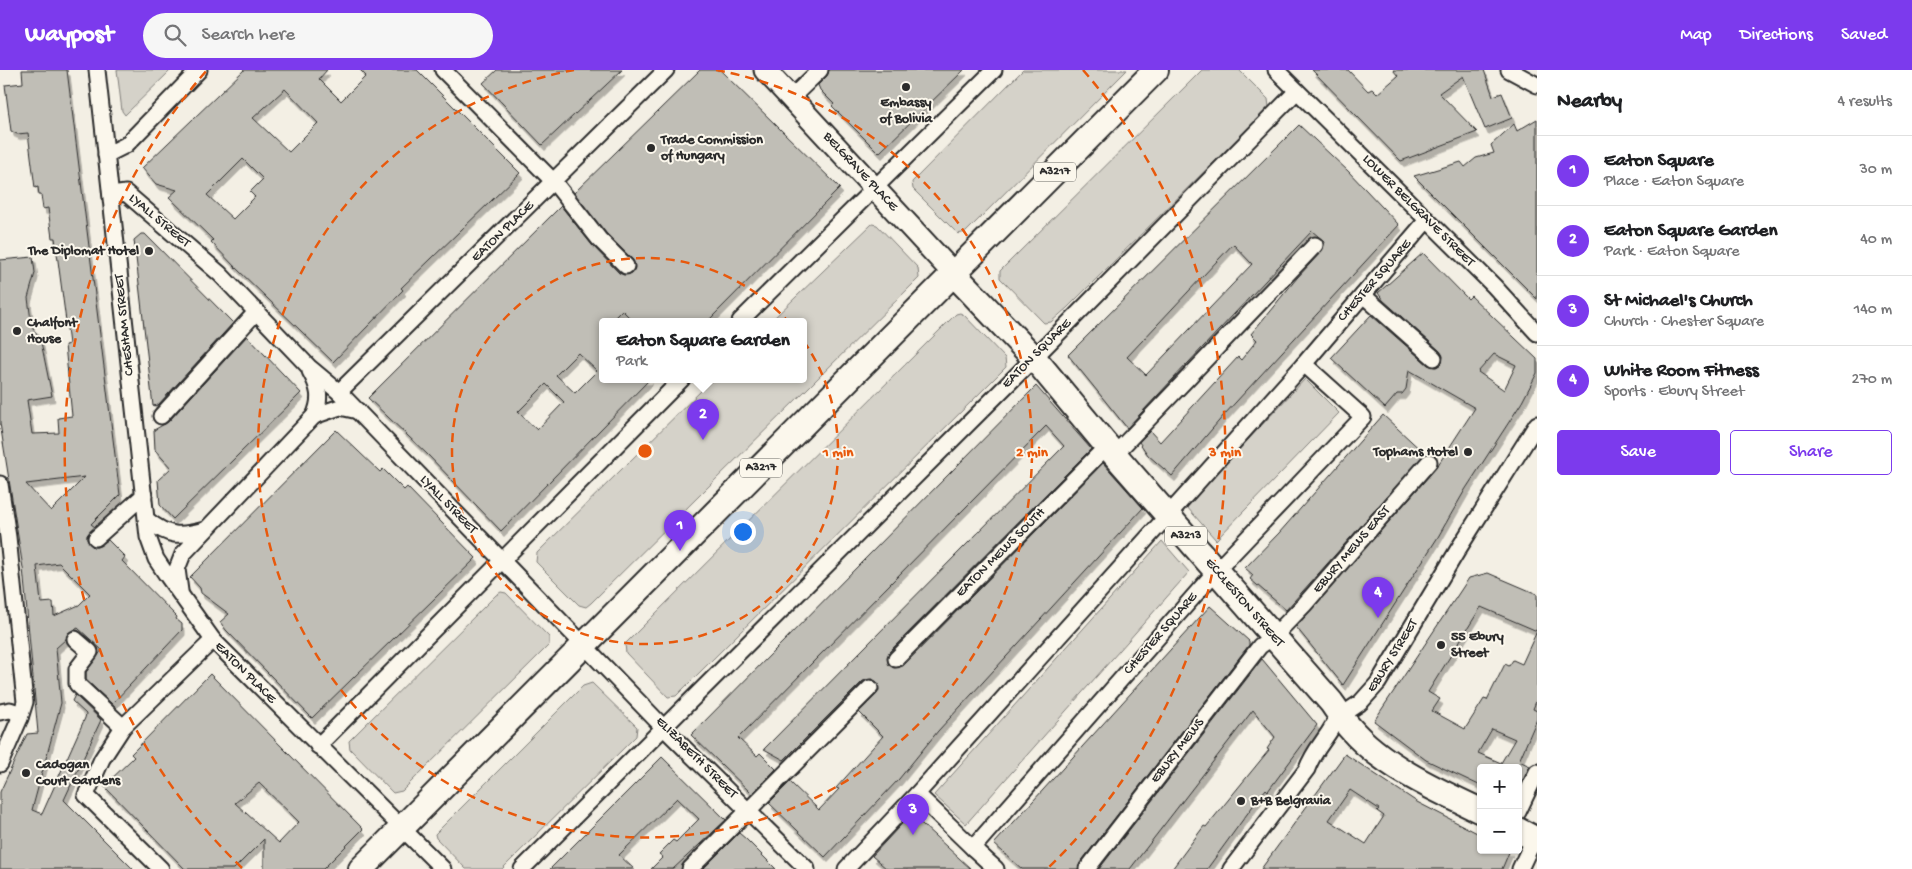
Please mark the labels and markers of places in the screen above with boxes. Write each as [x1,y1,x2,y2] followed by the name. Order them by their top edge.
[900,81,912,93] marker: Embassy of Bolivia
[879,95,933,128] place label: Embassy of Bolivia
[660,132,763,165] place label: Trade Commission of Hungary
[645,142,657,154] marker: Trade Commission of Hungary
[27,243,139,260] place label: The Diplomat Hotel
[143,245,155,257] marker: The Diplomat Hotel
[26,315,78,348] place label: Chalfont House
[11,325,23,337] marker: Chalfont House
[687,399,719,440] pin: 2
[636,442,654,460] centre of rings
[1372,444,1458,461] place label: Tophams Hotel
[1462,446,1474,458] marker: Tophams Hotel
[664,510,696,551] pin: 1
[1362,577,1394,618] pin: 4
[1451,629,1504,662] place label: 55 Ebury Street
[1435,639,1447,651] marker: 55 Ebury Street
[35,757,121,790] place label: Cadogan Court Gardens
[20,767,32,779] marker: Cadogan Court Gardens
[1250,793,1332,810] place label: B+B Belgravia
[897,794,929,835] pin: 3
[1235,795,1247,807] marker: B+B Belgravia

